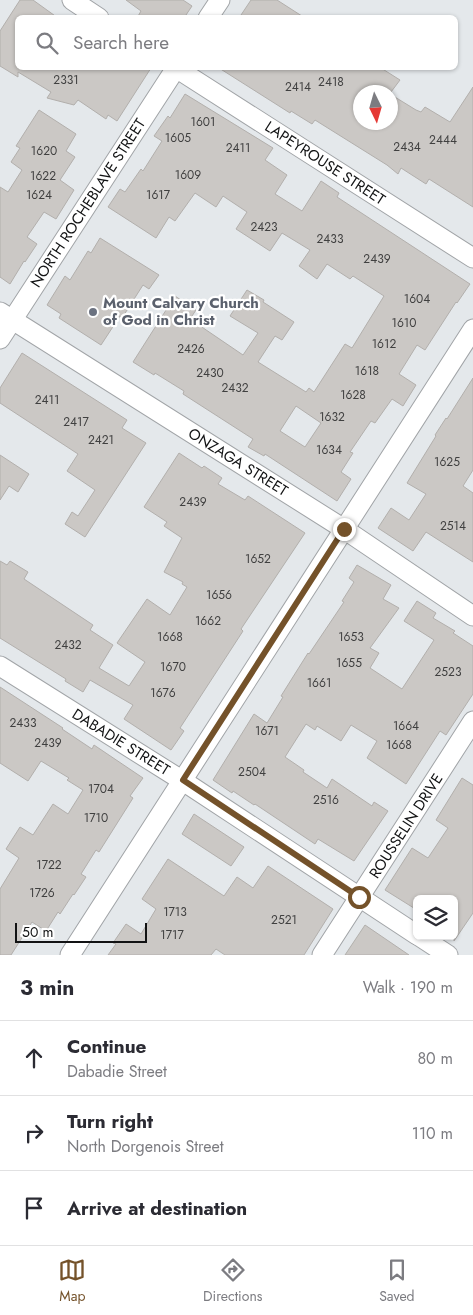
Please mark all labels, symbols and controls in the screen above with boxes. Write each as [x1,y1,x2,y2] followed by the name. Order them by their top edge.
[15,15,458,70] search box
[33,29,61,57] icon: search
[73,29,169,56] text: Search here
[53,71,79,89] house number: 2331
[318,73,344,91] house number: 2418
[285,78,311,96] house number: 2414
[353,85,398,130] north arrow
[191,113,215,131] house number: 1601
[25,114,151,292] street label: NORTH ROCHEBLAVE STREET
[260,116,390,210] street label: LAPEYROUSE STREET
[165,129,191,147] house number: 1605
[429,131,457,149] house number: 2444
[393,138,421,156] house number: 2434
[226,139,250,157] house number: 2411
[31,142,57,160] house number: 1620
[175,166,201,184] house number: 1609
[30,167,56,185] house number: 1622
[26,186,52,204] house number: 1624
[146,186,171,204] house number: 1617
[250,218,278,236] house number: 2423
[317,230,344,248] house number: 2433
[363,250,391,268] house number: 2439
[404,290,430,308] house number: 1604
[103,292,259,331] place label: Mount Calvary Church of God in Christ
[87,306,99,318] marker: Mount Calvary Church of God in Christ
[392,314,416,332] house number: 1610
[372,335,396,353] house number: 1612
[177,340,205,358] house number: 2426
[355,362,379,380] house number: 1618
[196,364,224,382] house number: 2430
[221,379,249,397] house number: 2432
[340,386,366,404] house number: 1628
[35,391,59,409] house number: 2411
[319,408,345,426] house number: 1632
[63,413,89,431] house number: 2417
[184,423,292,501] street label: ONZAGA STREET
[88,431,114,449] house number: 2421
[316,441,342,459] house number: 1634
[434,453,460,471] house number: 1625
[179,493,207,511] house number: 2439
[440,517,466,535] house number: 2514
[333,518,356,541] route end
[245,550,271,568] house number: 1652
[206,586,232,604] house number: 1656
[195,612,221,630] house number: 1662
[157,628,183,646] house number: 1668
[338,628,364,646] house number: 1653
[54,636,82,654] house number: 2432
[336,654,362,672] house number: 1655
[160,658,186,676] house number: 1670
[435,663,462,681] house number: 2523
[307,674,331,692] house number: 1661
[150,684,176,702] house number: 1676
[68,703,174,781] street label: DABADIE STREET
[10,714,37,732] house number: 2433
[393,717,419,735] house number: 1664
[255,722,279,740] house number: 1671
[34,734,62,752] house number: 2439
[386,736,412,754] house number: 1668
[238,763,266,781] house number: 2504
[364,769,448,883] street label: ROUSSELIN DRIVE
[88,780,114,798] house number: 1704
[313,791,339,809] house number: 2516
[84,809,108,827] house number: 1710
[36,856,62,874] house number: 1722
[29,884,55,902] house number: 1726
[348,886,371,909] route start
[413,895,458,940] map controls
[413,895,458,940] button: layers
[163,903,187,921] house number: 1713
[271,911,297,929] house number: 2521
[15,920,148,943] scale bar
[22,922,53,942] text: 50 m
[160,926,184,944] house number: 1717
[20,973,74,1003] text: 3 min
[363,976,453,999] text: Walk · 190 m
[67,1033,146,1060] text: Continue
[20,1044,48,1072] icon: ahead
[417,1047,453,1070] text: 80 m
[67,1060,167,1083] text: Dabadie Street
[67,1108,153,1135] text: Turn right
[20,1119,48,1147] icon: right
[412,1122,453,1145] text: 110 m
[67,1135,224,1158] text: North Dorgenois Street
[20,1194,48,1222] icon: arrive
[67,1195,247,1222] text: Arrive at destination
[58,1256,86,1306] tab: Map
[203,1256,262,1306] tab: Directions
[379,1256,415,1306] tab: Saved

